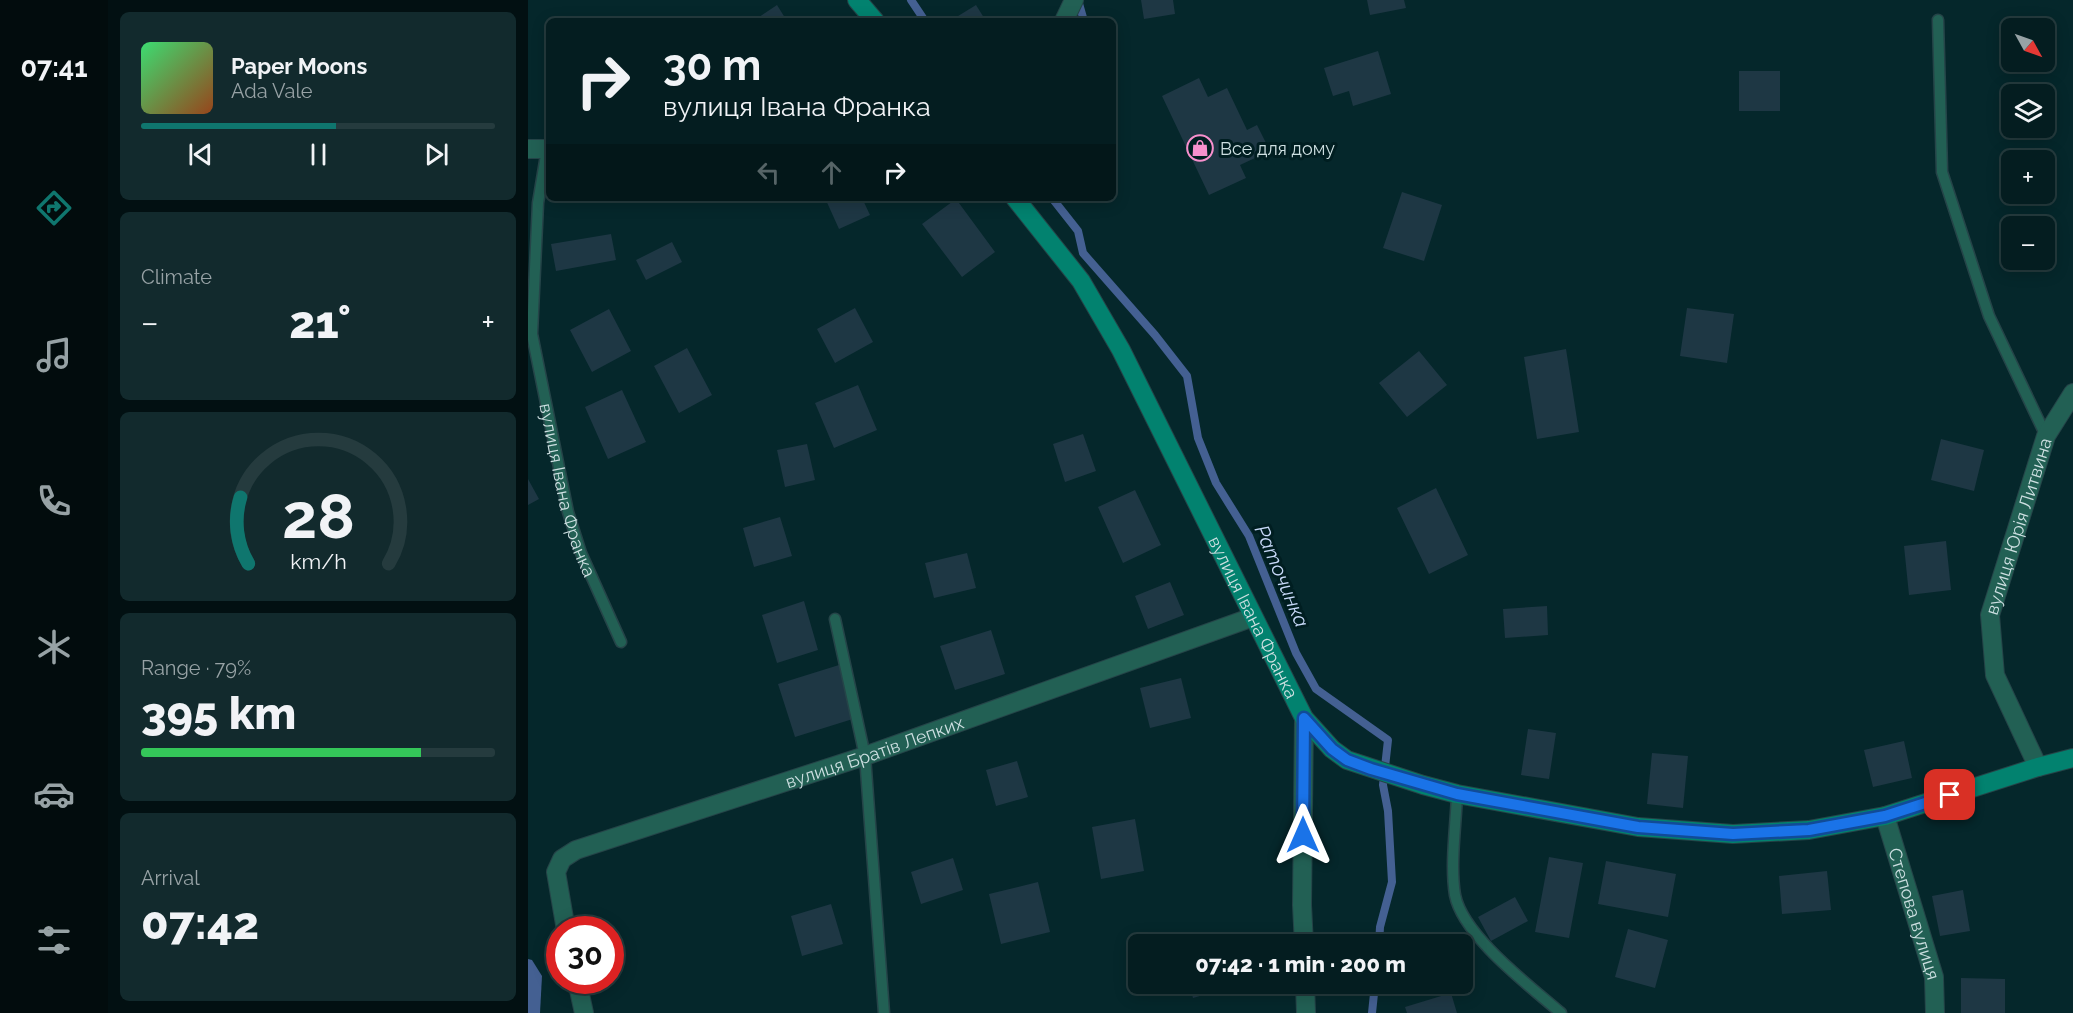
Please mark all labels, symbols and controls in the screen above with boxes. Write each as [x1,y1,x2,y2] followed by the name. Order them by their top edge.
[2001,18,2055,72] north arrow
[2001,18,2055,270] map controls
[663,41,761,90] text: 30 m
[564,42,642,120] icon: right
[20,52,88,83] text: 07:41
[231,53,367,79] text: Paper Moons
[231,79,313,103] text: Ada Vale
[2001,84,2055,138] button: layers
[663,91,931,122] text: вулиця Івана Франка
[1185,133,1215,163] shop icon: Все для дому
[184,138,217,171] icon: previous
[302,138,335,171] icon: pause
[420,138,453,171] icon: next
[1220,138,1335,159] place label: Все для дому
[2001,150,2055,204] button: +
[752,156,785,189] icon: left
[815,156,848,189] icon: ahead
[878,156,911,189] icon: right
[33,187,75,229] icon: directions
[2001,216,2055,270] button: −
[141,265,212,289] text: Climate
[289,296,351,349] text: 21°
[141,303,159,342] text: −
[481,303,495,342] text: +
[33,334,75,376] icon: music
[536,401,601,580] street label: вулиця Івана Франка
[1980,435,2055,617] street label: вулиця Юрія Литвина
[282,479,354,553] text: 28
[33,480,75,522] icon: phone
[1250,521,1314,631] water label: Раточинка
[1205,532,1303,702] street label: вулиця Івана Франка
[290,549,346,574] text: km/h
[33,626,75,668] icon: climate
[141,656,251,680] text: Range · 79%
[141,687,296,740] text: 395 km
[783,711,966,792] street label: вулиця Братів Лепких
[1924,769,1975,820] pin
[33,773,75,815] icon: car
[1933,778,1966,811] icon: arrive
[1271,803,1335,867] position arrow
[1885,845,1945,982] street label: Степова вулиця
[141,866,200,890] text: Arrival
[141,897,259,950] text: 07:42
[546,916,624,994] speed limit sign: 30
[33,919,75,961] icon: filters
[1195,951,1406,977] text: 07:42 · 1 min · 200 m

